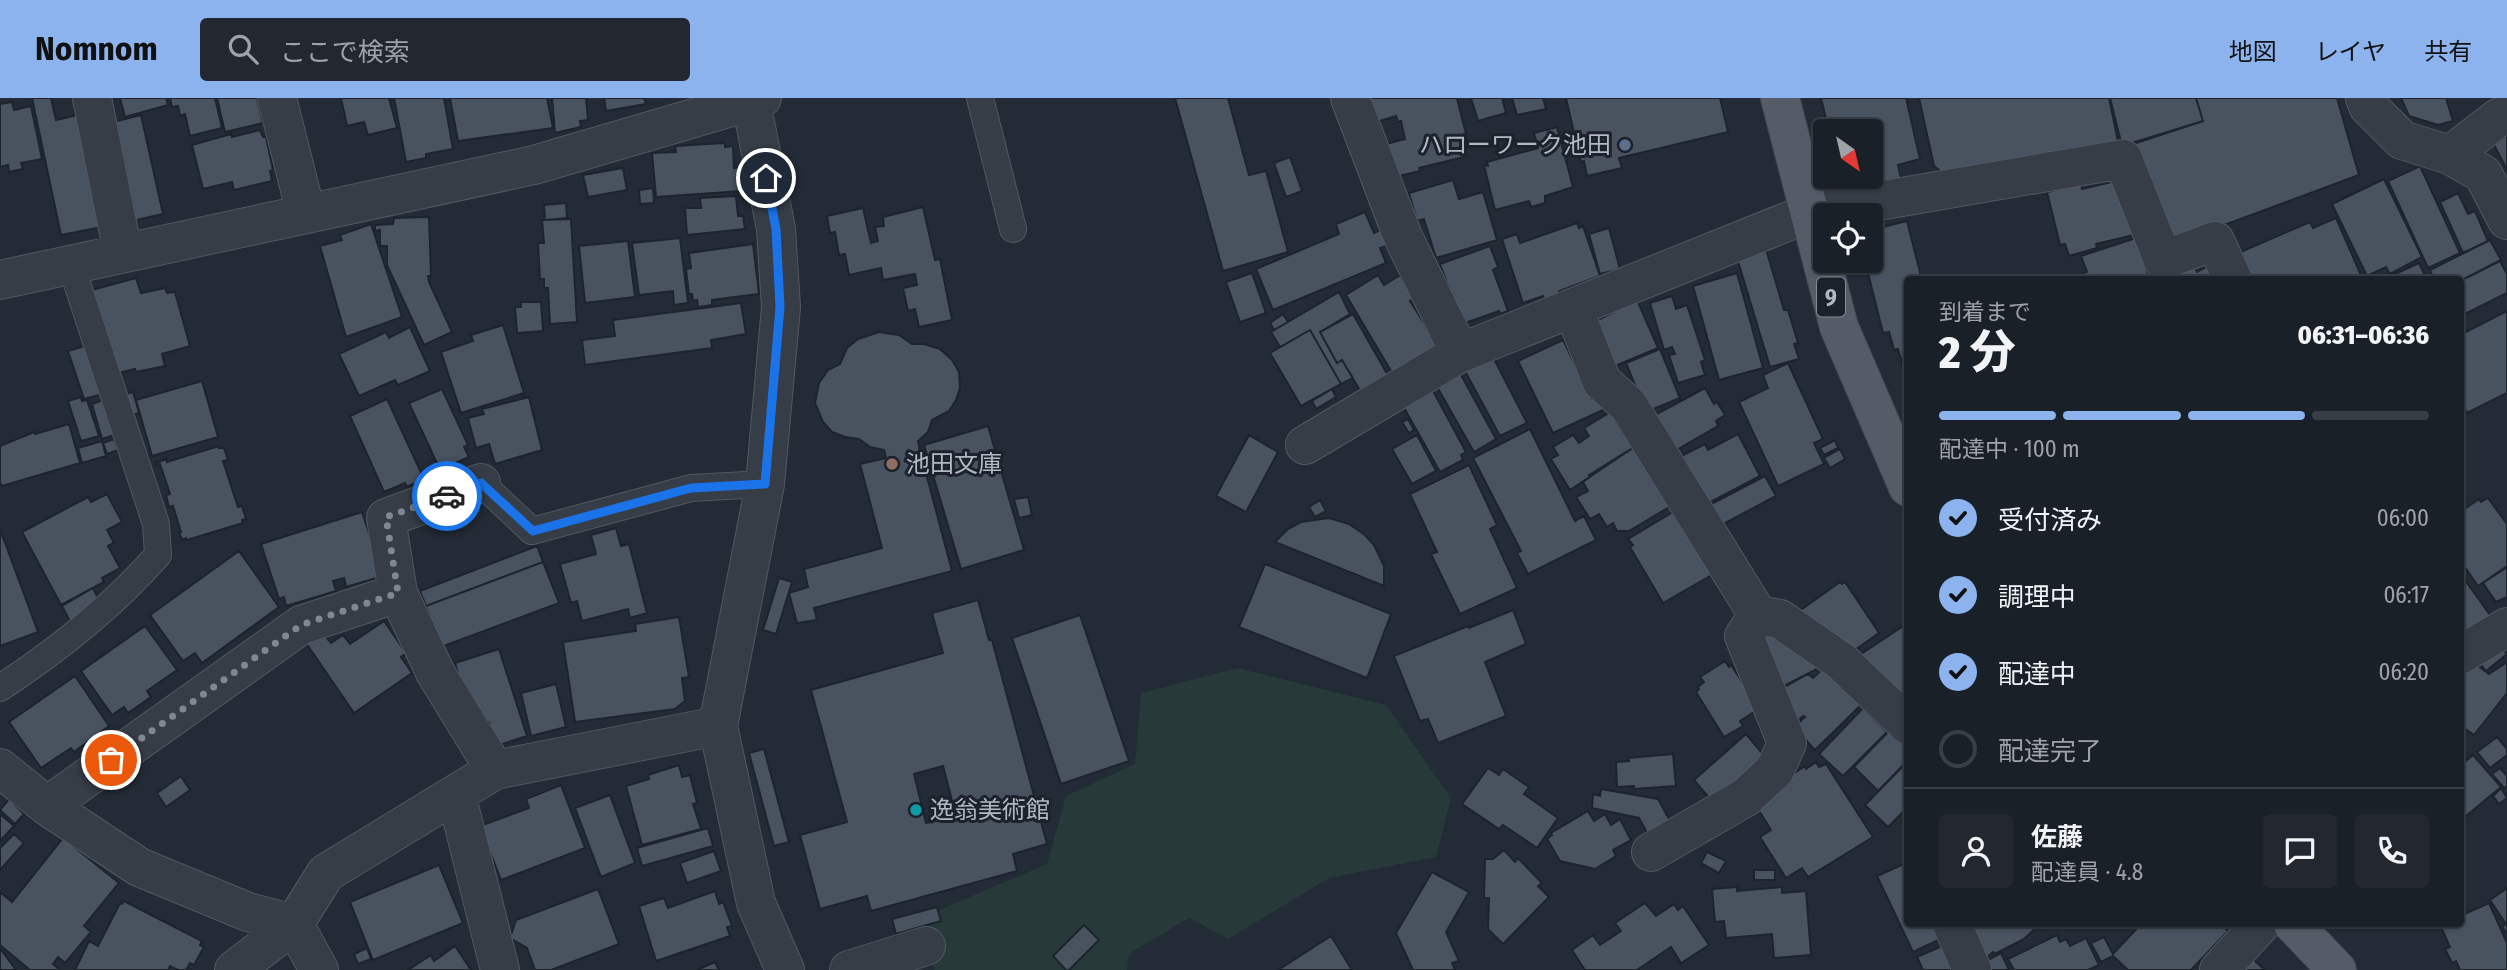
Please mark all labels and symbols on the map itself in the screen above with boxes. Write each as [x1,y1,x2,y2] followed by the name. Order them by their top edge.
[1813,119,1883,189] north arrow
[1419,131,1611,159] place label: ハローワーク池田
[1617,137,1633,153] marker: ハローワーク池田
[736,148,796,208] pin
[1817,278,1845,316] road number: 9
[906,450,1002,478] place label: 池田文庫
[884,456,900,472] marker: 池田文庫
[412,461,482,531] courier
[81,730,141,790] pin
[930,796,1050,824] place label: 逸翁美術館
[908,802,924,818] marker: 逸翁美術館

